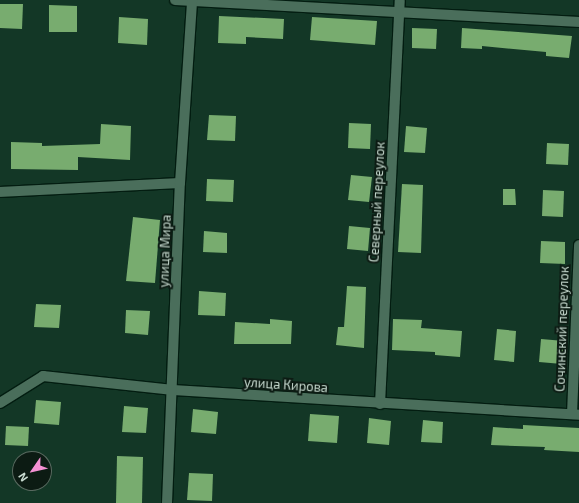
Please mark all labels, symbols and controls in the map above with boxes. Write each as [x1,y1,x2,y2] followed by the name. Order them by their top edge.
[366,141,388,263] street label: Северный переулок
[156,214,174,288] street label: улица Мира
[552,266,572,392] street label: Сочинский переулок
[244,374,328,396] street label: улица Кирова
[12,451,52,491] north arrow
[15,471,30,484] text: N

